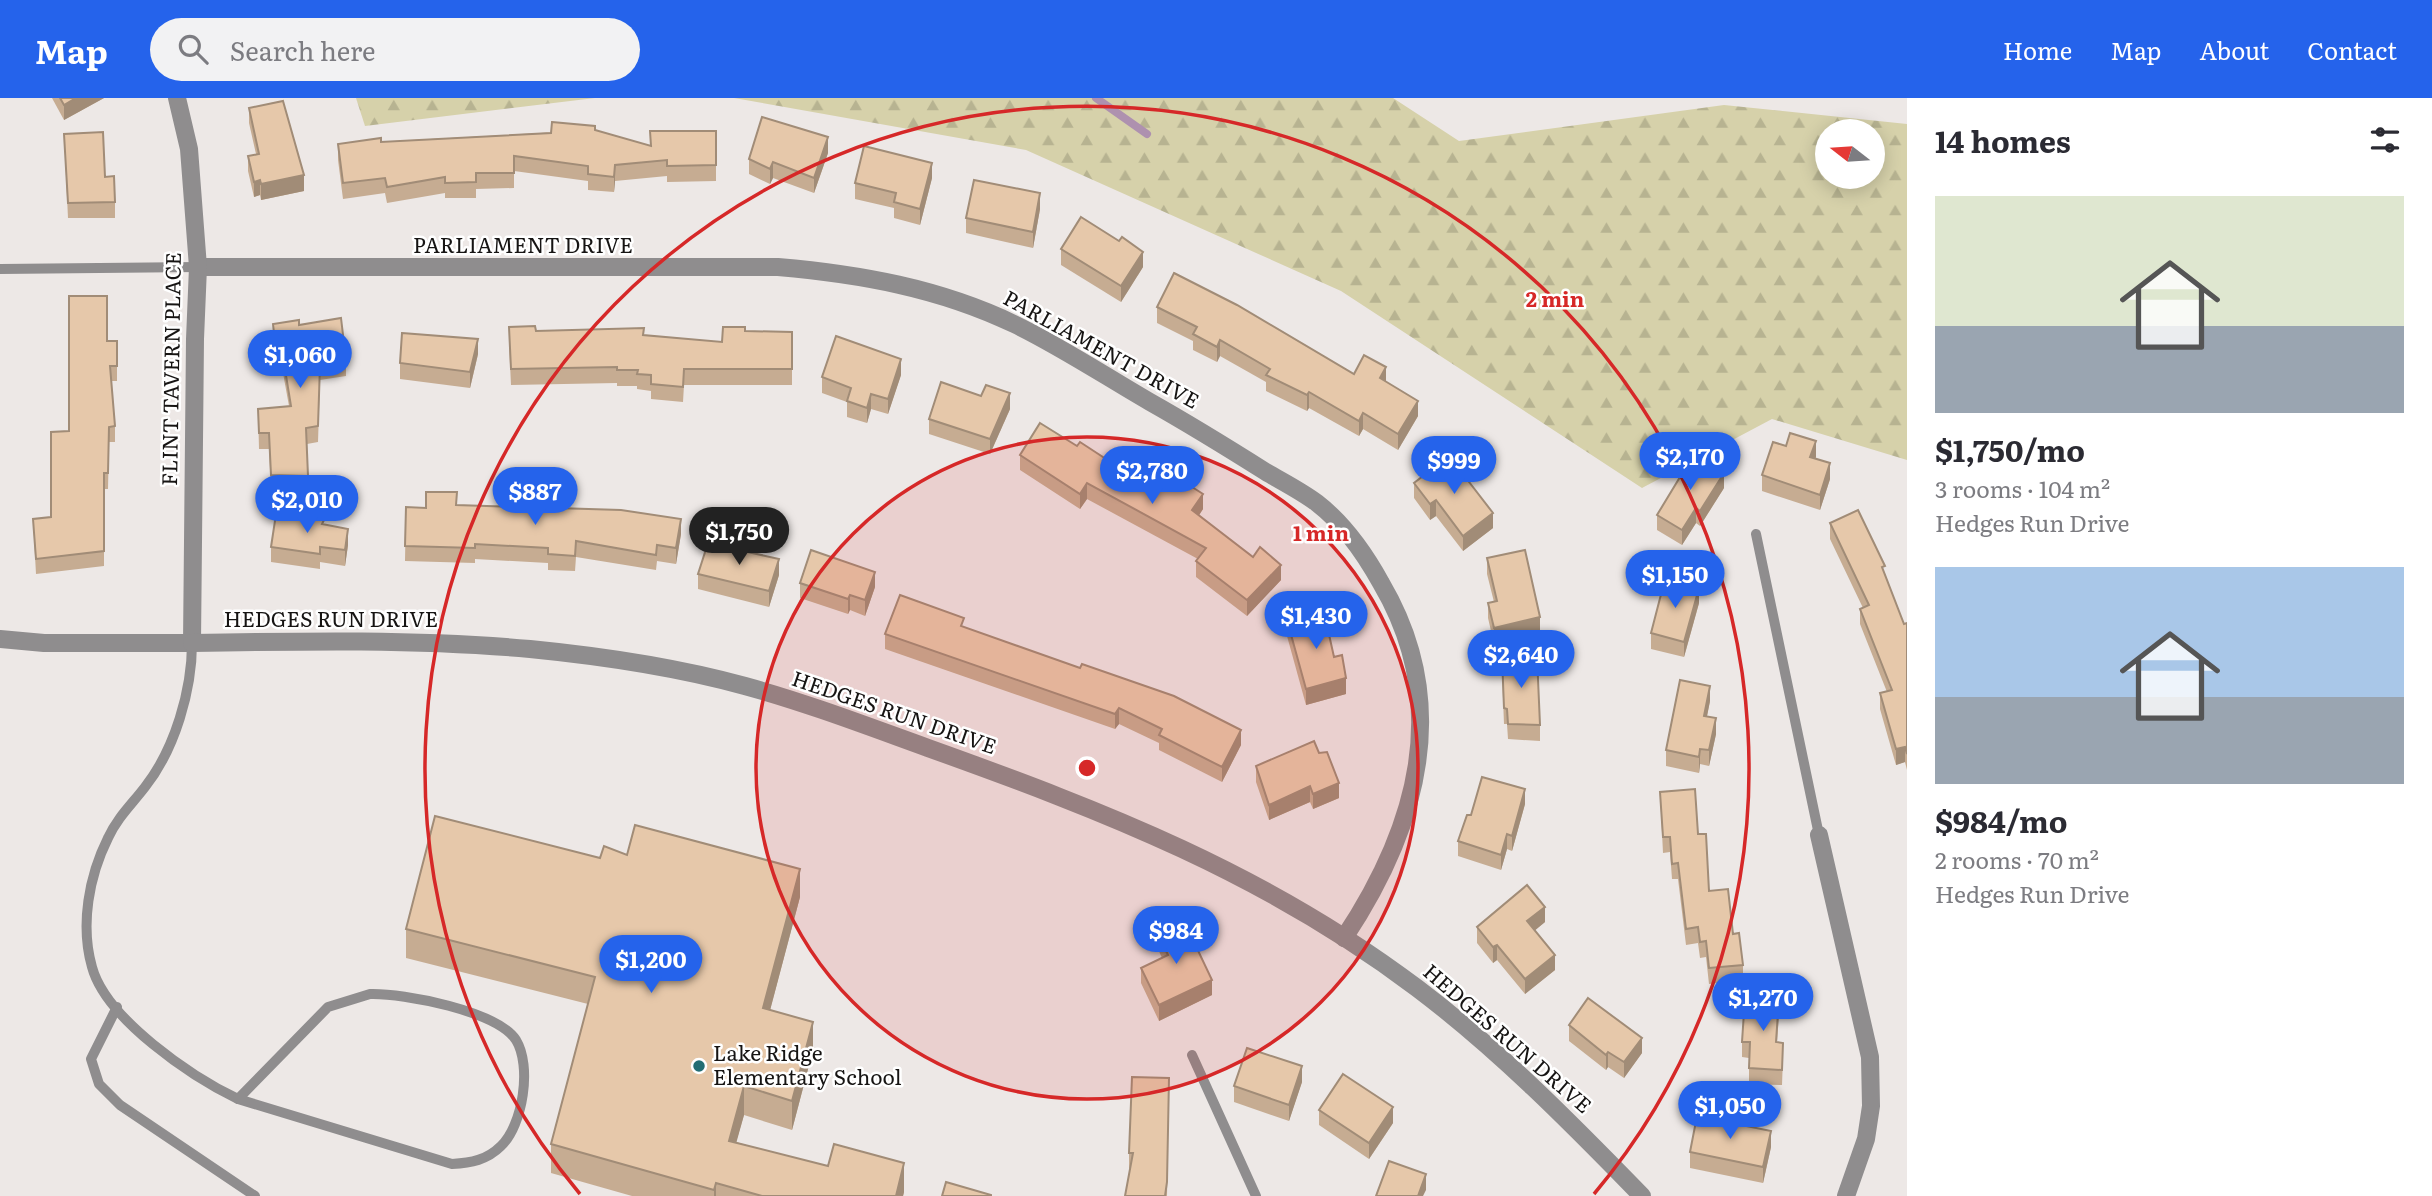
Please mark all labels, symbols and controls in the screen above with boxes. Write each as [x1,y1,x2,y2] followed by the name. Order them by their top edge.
[150,18,640,81] search box
[35,25,108,74] text: Map
[174,30,212,68] icon: search
[230,30,376,69] text: Search here
[2003,32,2072,67] text: Home
[2110,32,2161,67] text: Map
[2199,32,2269,67] text: About
[2307,32,2397,67] text: Contact
[1935,118,2071,162] text: 14 homes
[1815,119,1885,189] north arrow
[1815,119,1885,189] map controls
[2366,121,2404,159] icon: filters
[413,228,633,259] street label: PARLIAMENT DRIVE
[2107,242,2233,368] icon: home
[152,252,187,486] street label: FLINT TAVERN PLACE
[999,281,1206,415] street label: PARLIAMENT DRIVE
[1526,282,1585,313] text: 2 min
[243,330,357,390] pin: $1,060
[264,336,336,370] text: $1,060
[1935,427,2085,471] text: $1,750/mo
[1633,432,1747,492] pin: $2,170
[1413,436,1495,496] pin: $999
[1655,438,1725,472] text: $2,170
[1427,442,1481,476] text: $999
[1095,446,1209,506] pin: $2,780
[1116,452,1188,486] text: $2,780
[494,468,576,527] pin: $887
[1935,471,2110,505] text: 3 rooms · 104 m²
[509,473,561,507] text: $887
[250,476,364,535] pin: $2,010
[271,481,343,515] text: $2,010
[1935,505,2130,539] text: Hedges Run Drive
[682,508,796,567] pin: $1,750
[705,513,773,547] text: $1,750
[1293,516,1349,547] text: 1 min
[1618,550,1732,610] pin: $1,150
[1642,556,1708,590] text: $1,150
[1259,592,1373,651] pin: $1,430
[1281,597,1351,631] text: $1,430
[224,602,438,633] street label: HEDGES RUN DRIVE
[2107,613,2233,739] icon: home
[1464,630,1578,690] pin: $2,640
[1483,636,1559,670] text: $2,640
[788,661,1001,760] street label: HEDGES RUN DRIVE
[1075,756,1099,780] centre of rings
[1935,798,2068,842] text: $984/mo
[1935,842,2099,876] text: 2 rooms · 70 m²
[1935,876,2130,910] text: Hedges Run Drive
[1135,906,1217,966] pin: $984
[1149,912,1203,946] text: $984
[594,936,708,995] pin: $1,200
[615,941,687,975] text: $1,200
[1418,955,1600,1119] street label: HEDGES RUN DRIVE
[1706,974,1820,1033] pin: $1,270
[1728,979,1798,1013] text: $1,270
[713,1036,902,1091] place label: Lake Ridge Elementary School
[691,1058,707,1074] marker: Lake Ridge Elementary School
[1673,1082,1787,1141] pin: $1,050
[1694,1087,1766,1121] text: $1,050

